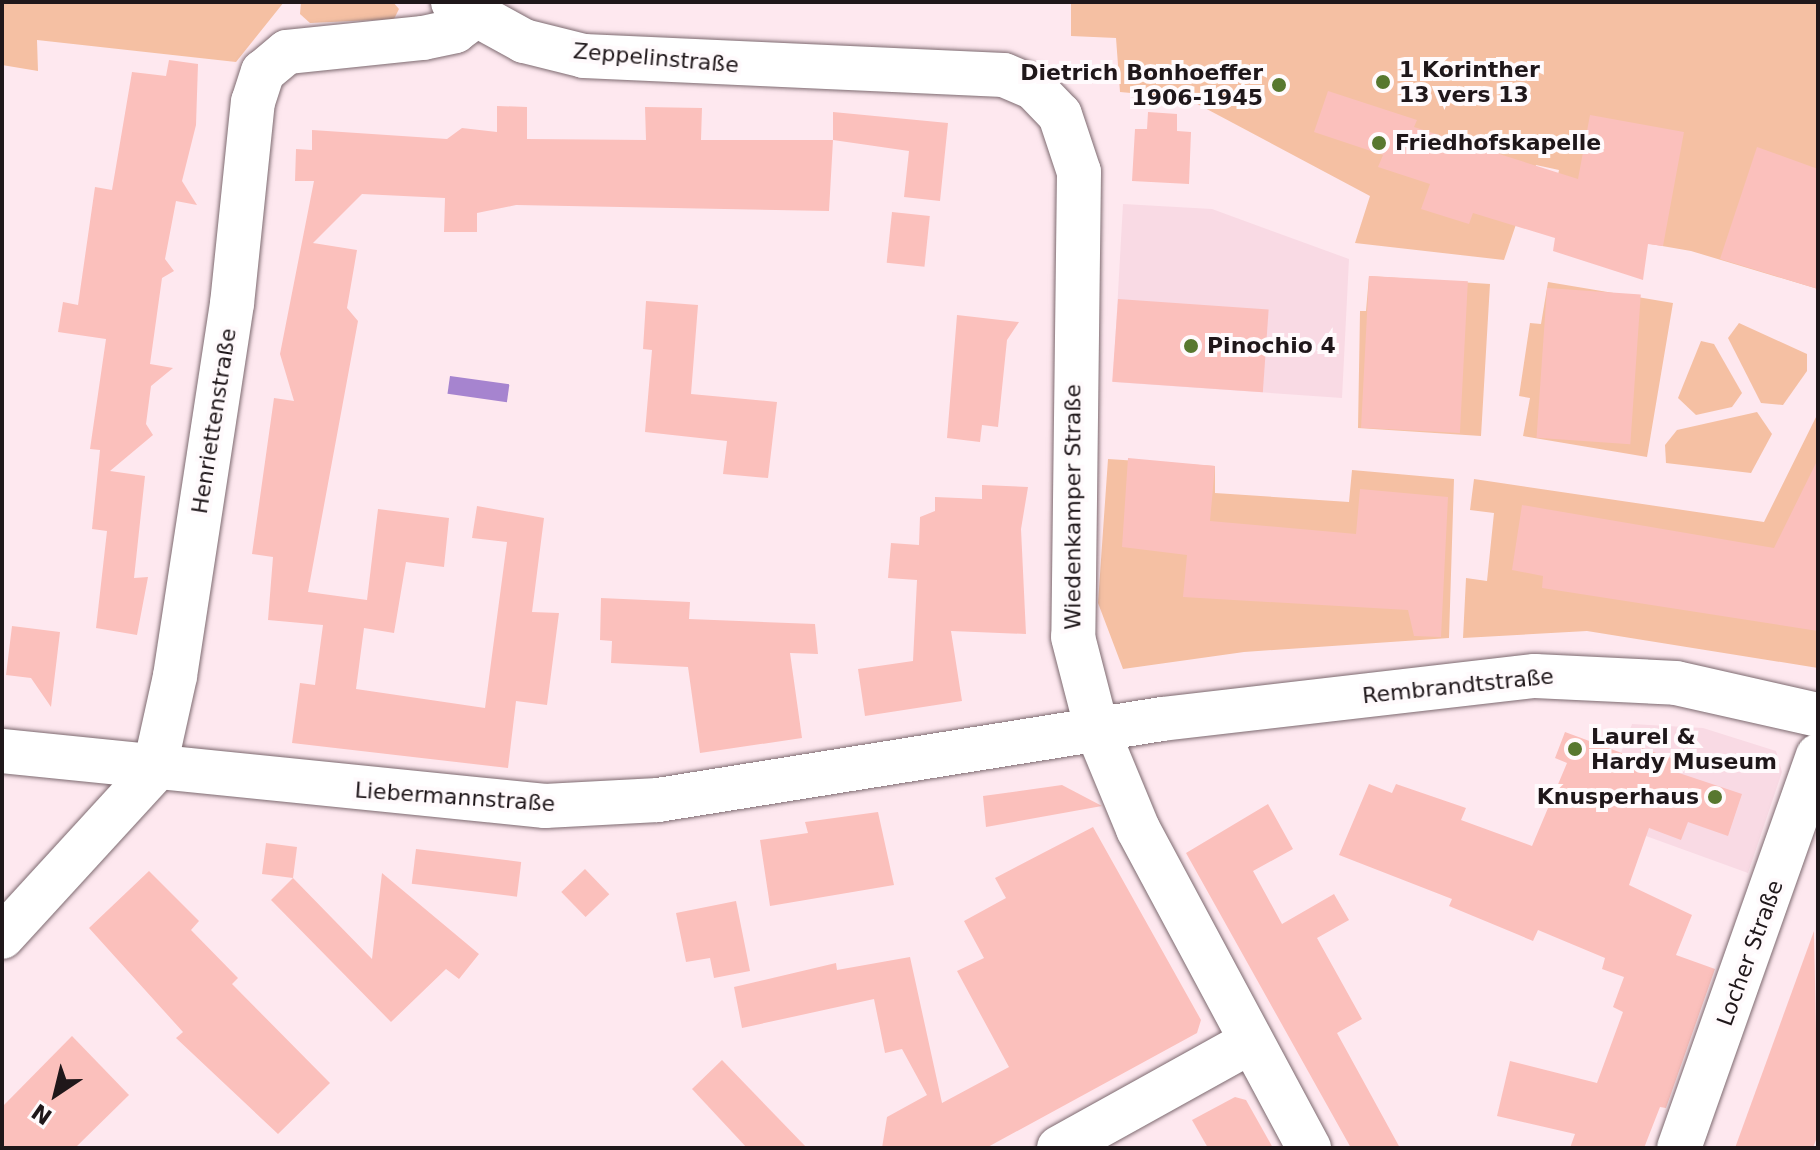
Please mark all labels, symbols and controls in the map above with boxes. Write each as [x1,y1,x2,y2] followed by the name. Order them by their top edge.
[572,38,740,78] street label: Zeppelinstraße
[1399,56,1540,108] place label: 1 Korinther 13 vers 13
[1020,59,1263,110] place label: Dietrich Bonhoeffer 1906-1945
[1374,73,1392,91] marker: 1 Korinther 13 vers 13
[1270,76,1288,94] marker: Dietrich Bonhoeffer 1906-1945
[1395,130,1601,156] place label: Friedhofskapelle
[1370,134,1388,152] marker: Friedhofskapelle
[186,326,242,516] street label: Henriettenstraße
[1207,333,1336,359] place label: Pinochio 4
[1182,337,1200,355] marker: Pinochio 4
[1060,384,1086,630] street label: Wiedenkamper Straße
[1361,663,1555,709] street label: Rembrandtstraße
[1591,723,1777,774] place label: Laurel & Hardy Museum
[1566,740,1584,758] marker: Laurel & Hardy Museum
[354,777,556,817] street label: Liebermannstraße
[1537,784,1699,810] place label: Knusperhaus
[1706,788,1724,806] marker: Knusperhaus
[1711,876,1789,1030] street label: Locher Straße
[16,1054,96,1134] north arrow
[27,1099,57,1130] text: N

